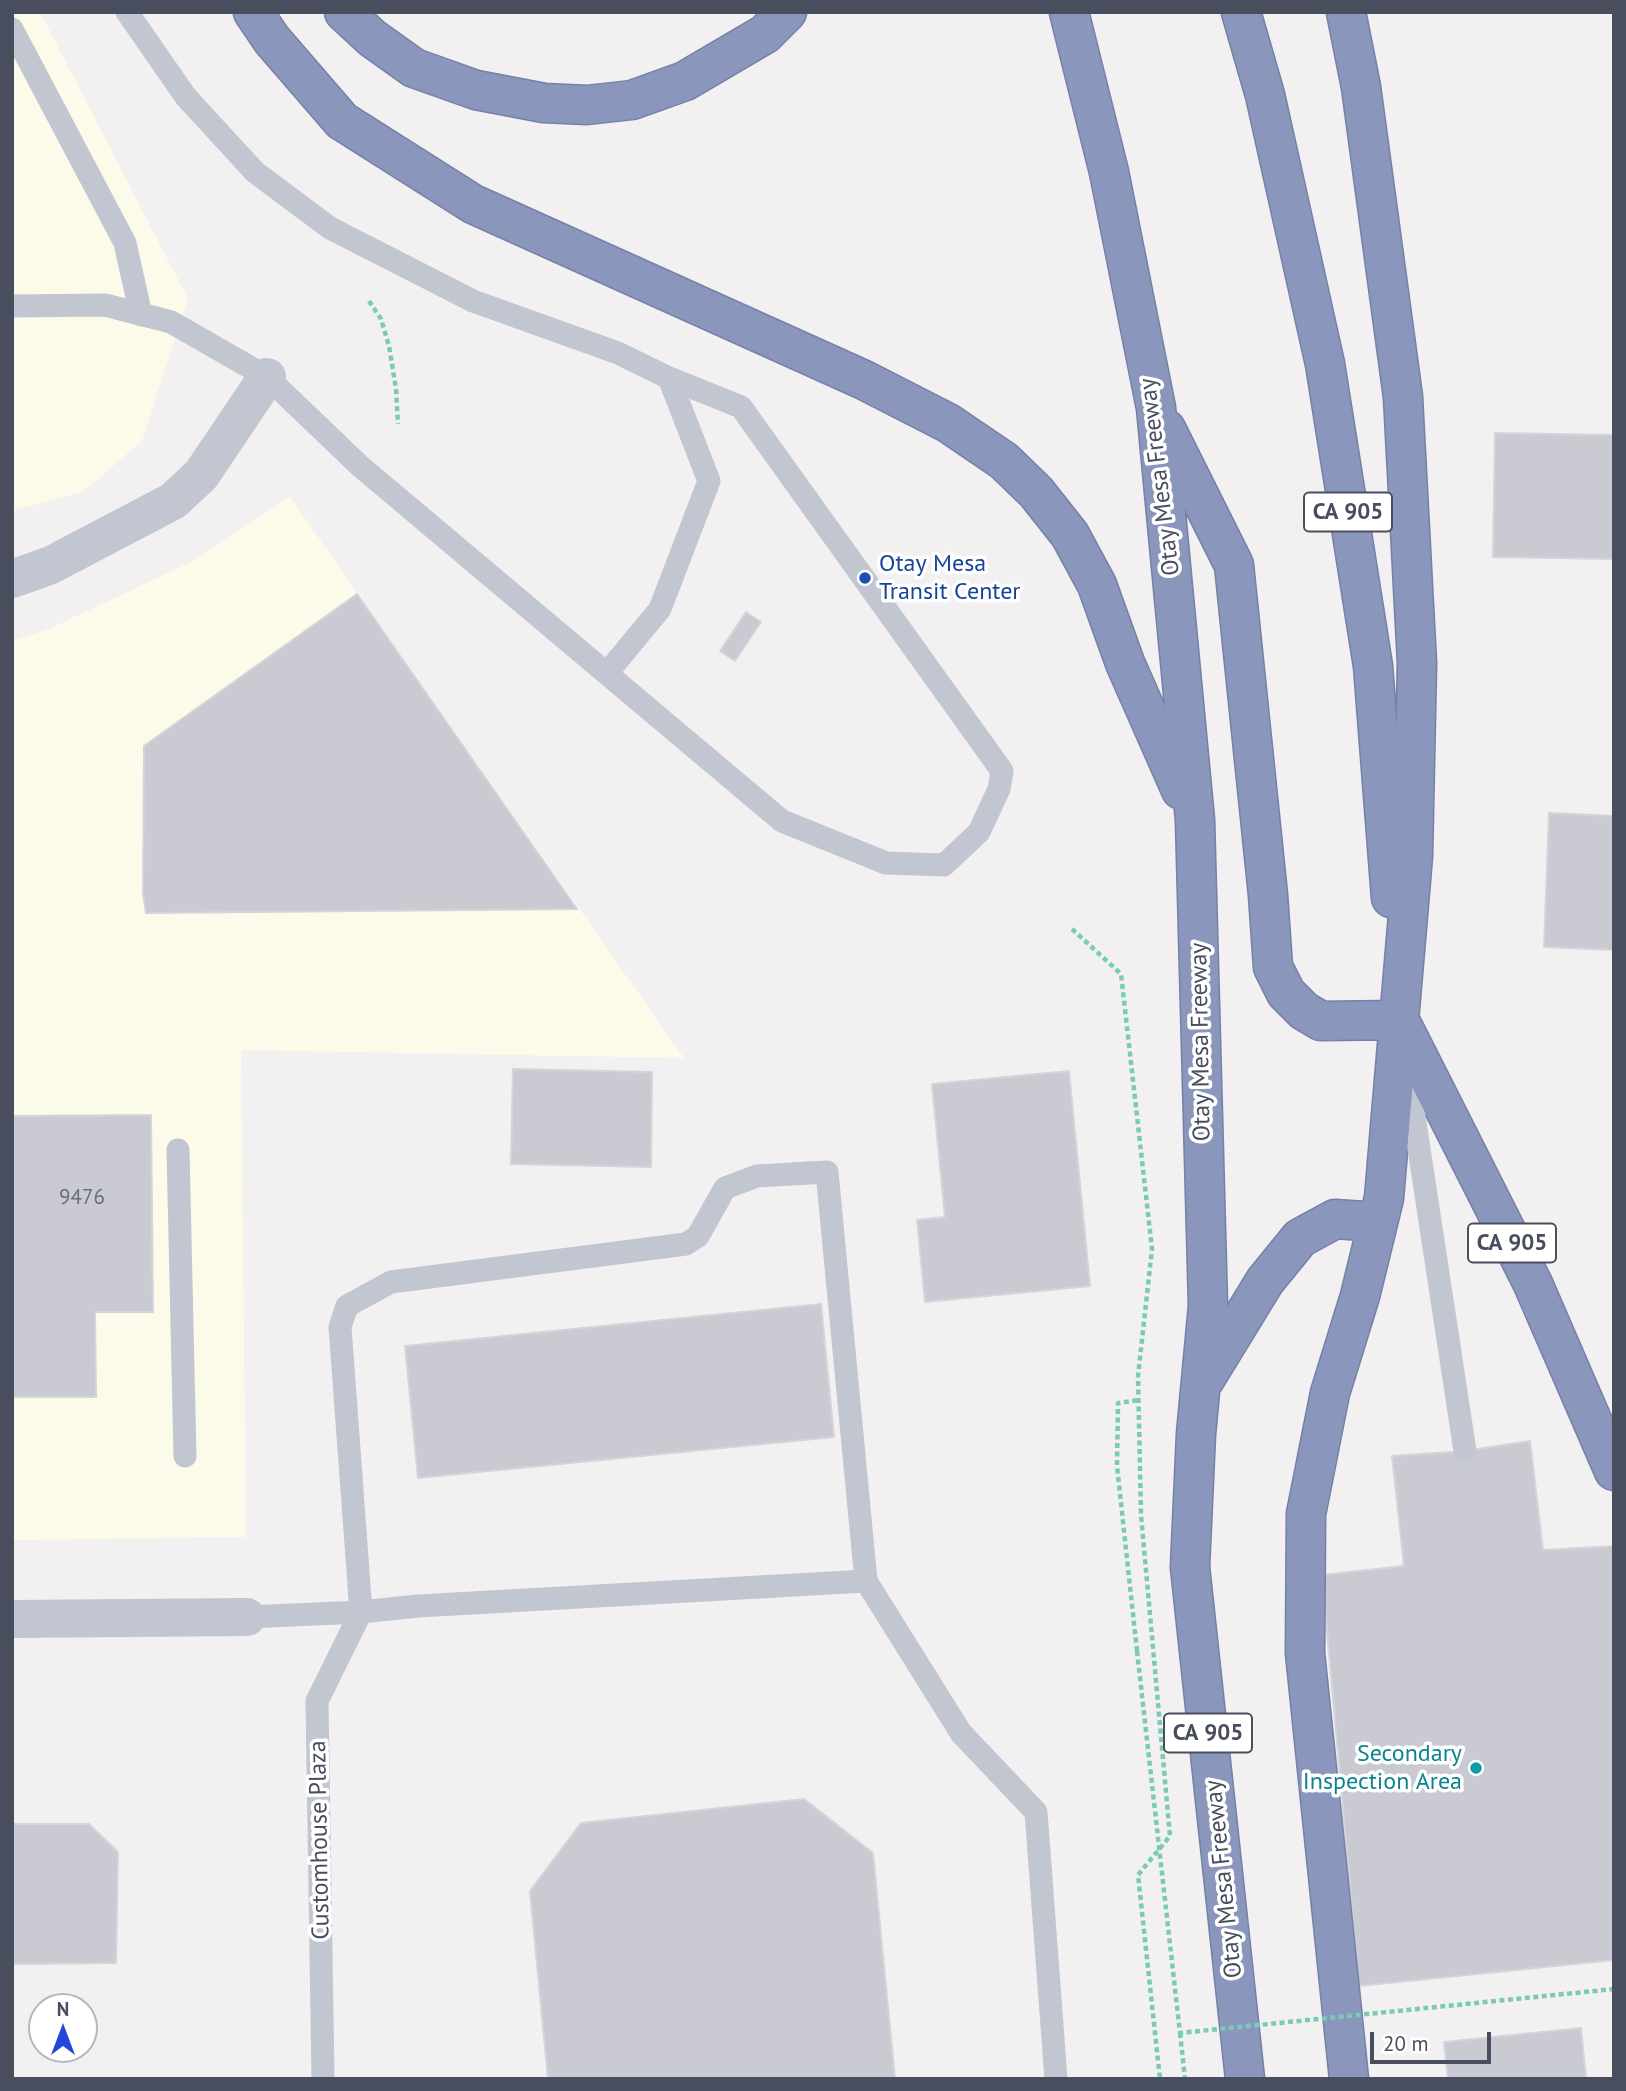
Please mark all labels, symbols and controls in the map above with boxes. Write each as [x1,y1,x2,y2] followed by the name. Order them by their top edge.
[1134,377,1186,577] street label: Otay Mesa Freeway
[1304,492,1392,532] road number: CA 905
[879,550,1020,606] place label: Otay Mesa Transit Center
[857,570,873,586] marker: Otay Mesa Transit Center
[1185,942,1217,1142] street label: Otay Mesa Freeway
[59,1185,105,1211] house number: 9476
[1468,1224,1556,1262] road number: CA 905
[1164,1714,1252,1752] road number: CA 905
[304,1740,336,1940] street label: Customhouse Plaza
[1303,1740,1462,1796] place label: Secondary Inspection Area
[1468,1760,1484,1776] marker: Secondary Inspection Area
[1199,1779,1249,1979] street label: Otay Mesa Freeway
[28,1993,98,2063] north arrow
[57,1997,69,2021] text: N
[1374,2018,1495,2062] scale bar
[1383,2030,1429,2057] text: 20 m

